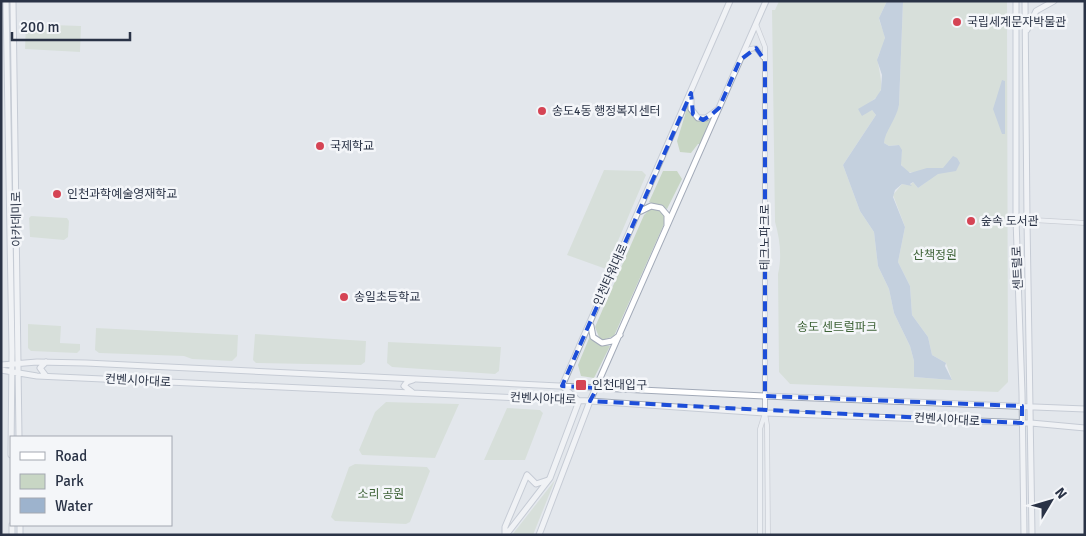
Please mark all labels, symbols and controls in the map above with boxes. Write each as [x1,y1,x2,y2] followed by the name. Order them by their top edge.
[12,10,130,42] scale bar
[967,15,1066,30] place label: 국립세계문자박물관
[951,16,963,28] marker: 국립세계문자박물관
[20,18,60,36] text: 200 m
[552,104,660,119] place label: 송도4동 행정복지센터
[536,105,548,117] marker: 송도4동 행정복지센터
[330,139,374,154] place label: 국제학교
[314,140,326,152] marker: 국제학교
[67,187,177,202] place label: 인천과학예술영재학교
[51,188,63,200] marker: 인천과학예술영재학교
[9,191,25,247] street label: 아카데미로
[758,204,773,270] street label: 테크노파크로
[981,214,1039,229] place label: 숲속 도서관
[965,215,977,227] marker: 숲속 도서관
[591,242,631,308] street label: 인천타워대로
[1010,246,1026,290] street label: 센트럴로
[913,248,957,263] park label: 산책정원
[354,290,420,305] place label: 송일초등학교
[338,291,350,303] marker: 송일초등학교
[797,320,877,335] park label: 송도 센트럴파크
[105,372,171,390] street label: 컨벤시아대로
[574,378,588,392] marker: 인천대입구
[592,378,647,393] place label: 인천대입구
[510,390,576,408] street label: 컨벤시아대로
[914,411,980,429] street label: 컨벤시아대로
[10,436,172,526] legend
[55,447,87,465] text: Road
[55,472,84,490] text: Park
[1026,476,1076,526] north arrow
[1051,484,1071,502] text: N
[358,487,404,502] park label: 소리 공원
[55,497,93,515] text: Water

